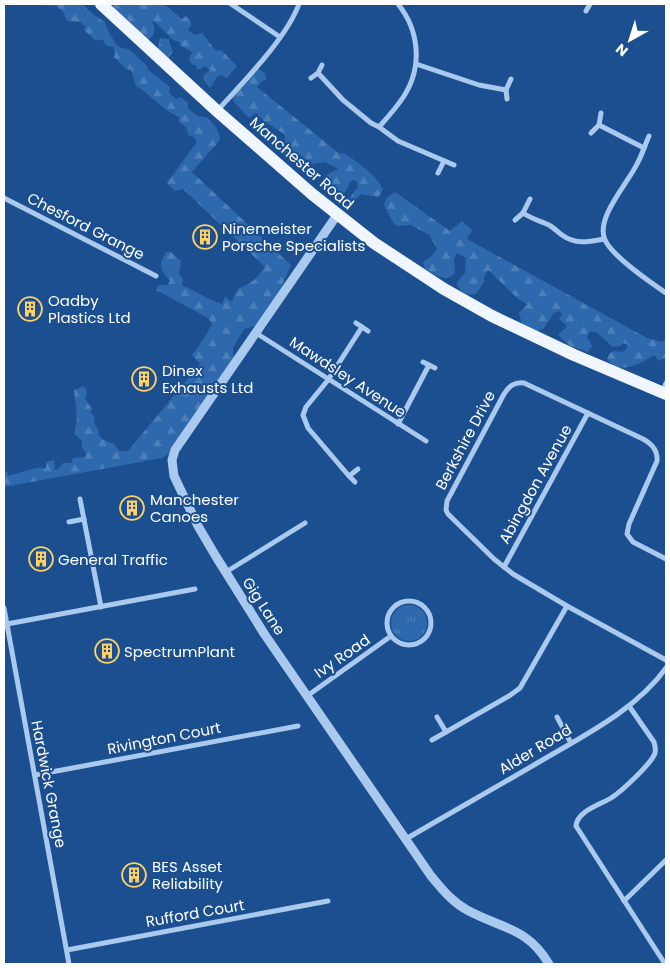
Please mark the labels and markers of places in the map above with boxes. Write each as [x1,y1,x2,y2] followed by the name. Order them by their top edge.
[222,218,366,256] place label: Ninemeister Porsche Specialists
[192,224,218,250] building icon: Ninemeister Porsche Specialists
[48,290,131,328] place label: Oadby Plastics Ltd
[17,296,43,322] building icon: Oadby Plastics Ltd
[162,360,253,398] place label: Dinex Exhausts Ltd
[131,366,157,392] building icon: Dinex Exhausts Ltd
[150,489,239,527] place label: Manchester Canoes
[119,495,145,521] building icon: Manchester Canoes
[28,546,54,572] building icon: General Traffic
[58,549,168,570] place label: General Traffic
[94,638,120,664] building icon: SpectrumPlant
[124,641,235,662] place label: SpectrumPlant
[152,856,224,894] place label: BES Asset Reliability
[121,862,147,888] building icon: BES Asset Reliability

